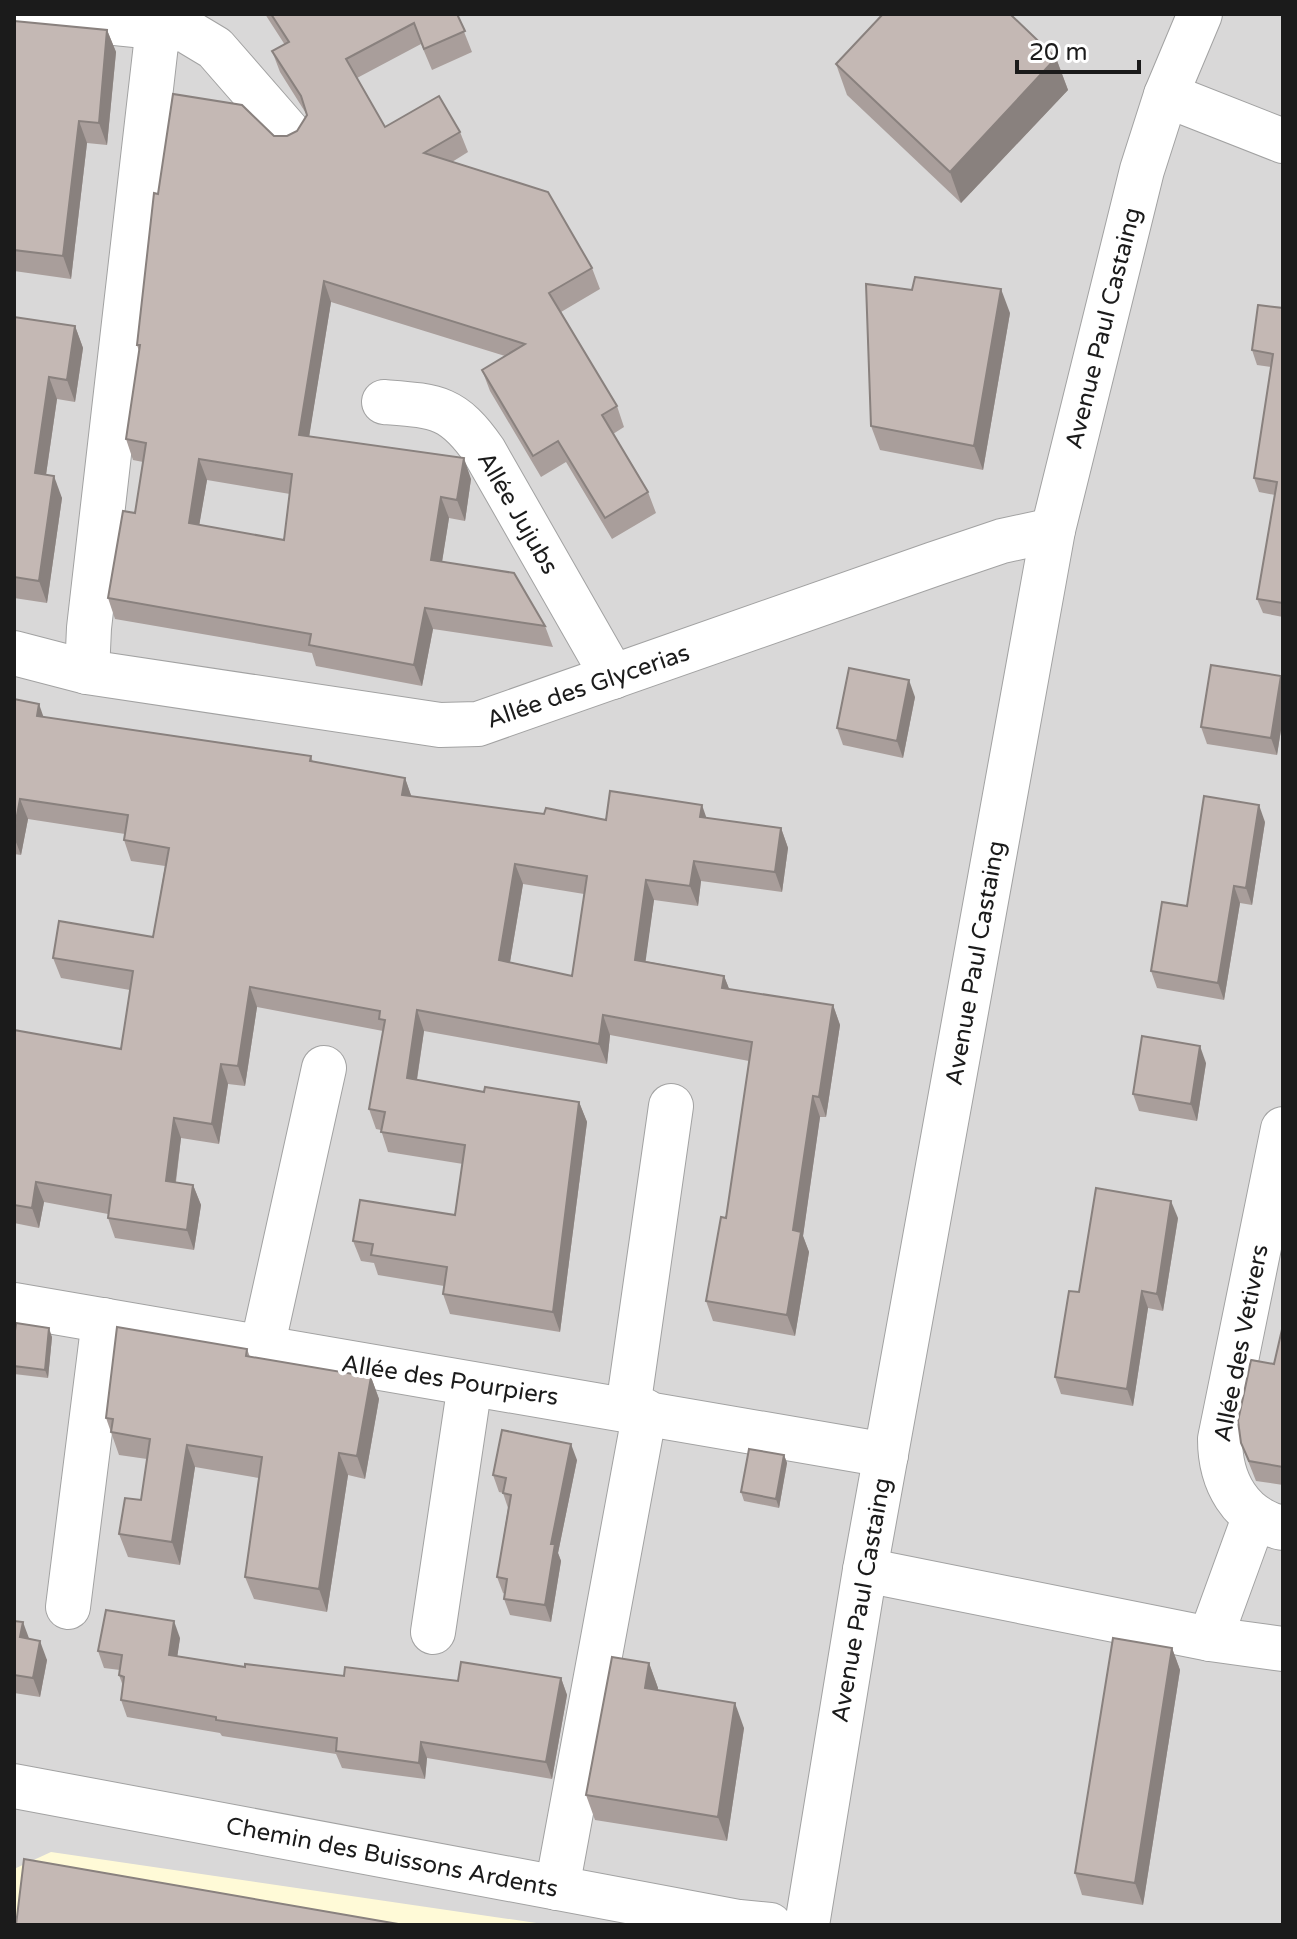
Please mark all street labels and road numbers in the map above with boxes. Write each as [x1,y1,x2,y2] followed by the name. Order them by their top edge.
[1059,204,1148,452] street label: Avenue Paul Castaing
[471,447,564,580] street label: Allée Jujubs
[483,638,694,735] street label: Allée des Glycerias
[940,839,1011,1088] street label: Avenue Paul Castaing
[1208,1242,1275,1444] street label: Allée des Vetivers
[339,1349,560,1412] street label: Allée des Pourpiers
[826,1476,897,1725] street label: Avenue Paul Castaing
[223,1811,560,1904] street label: Chemin des Buissons Ardents

